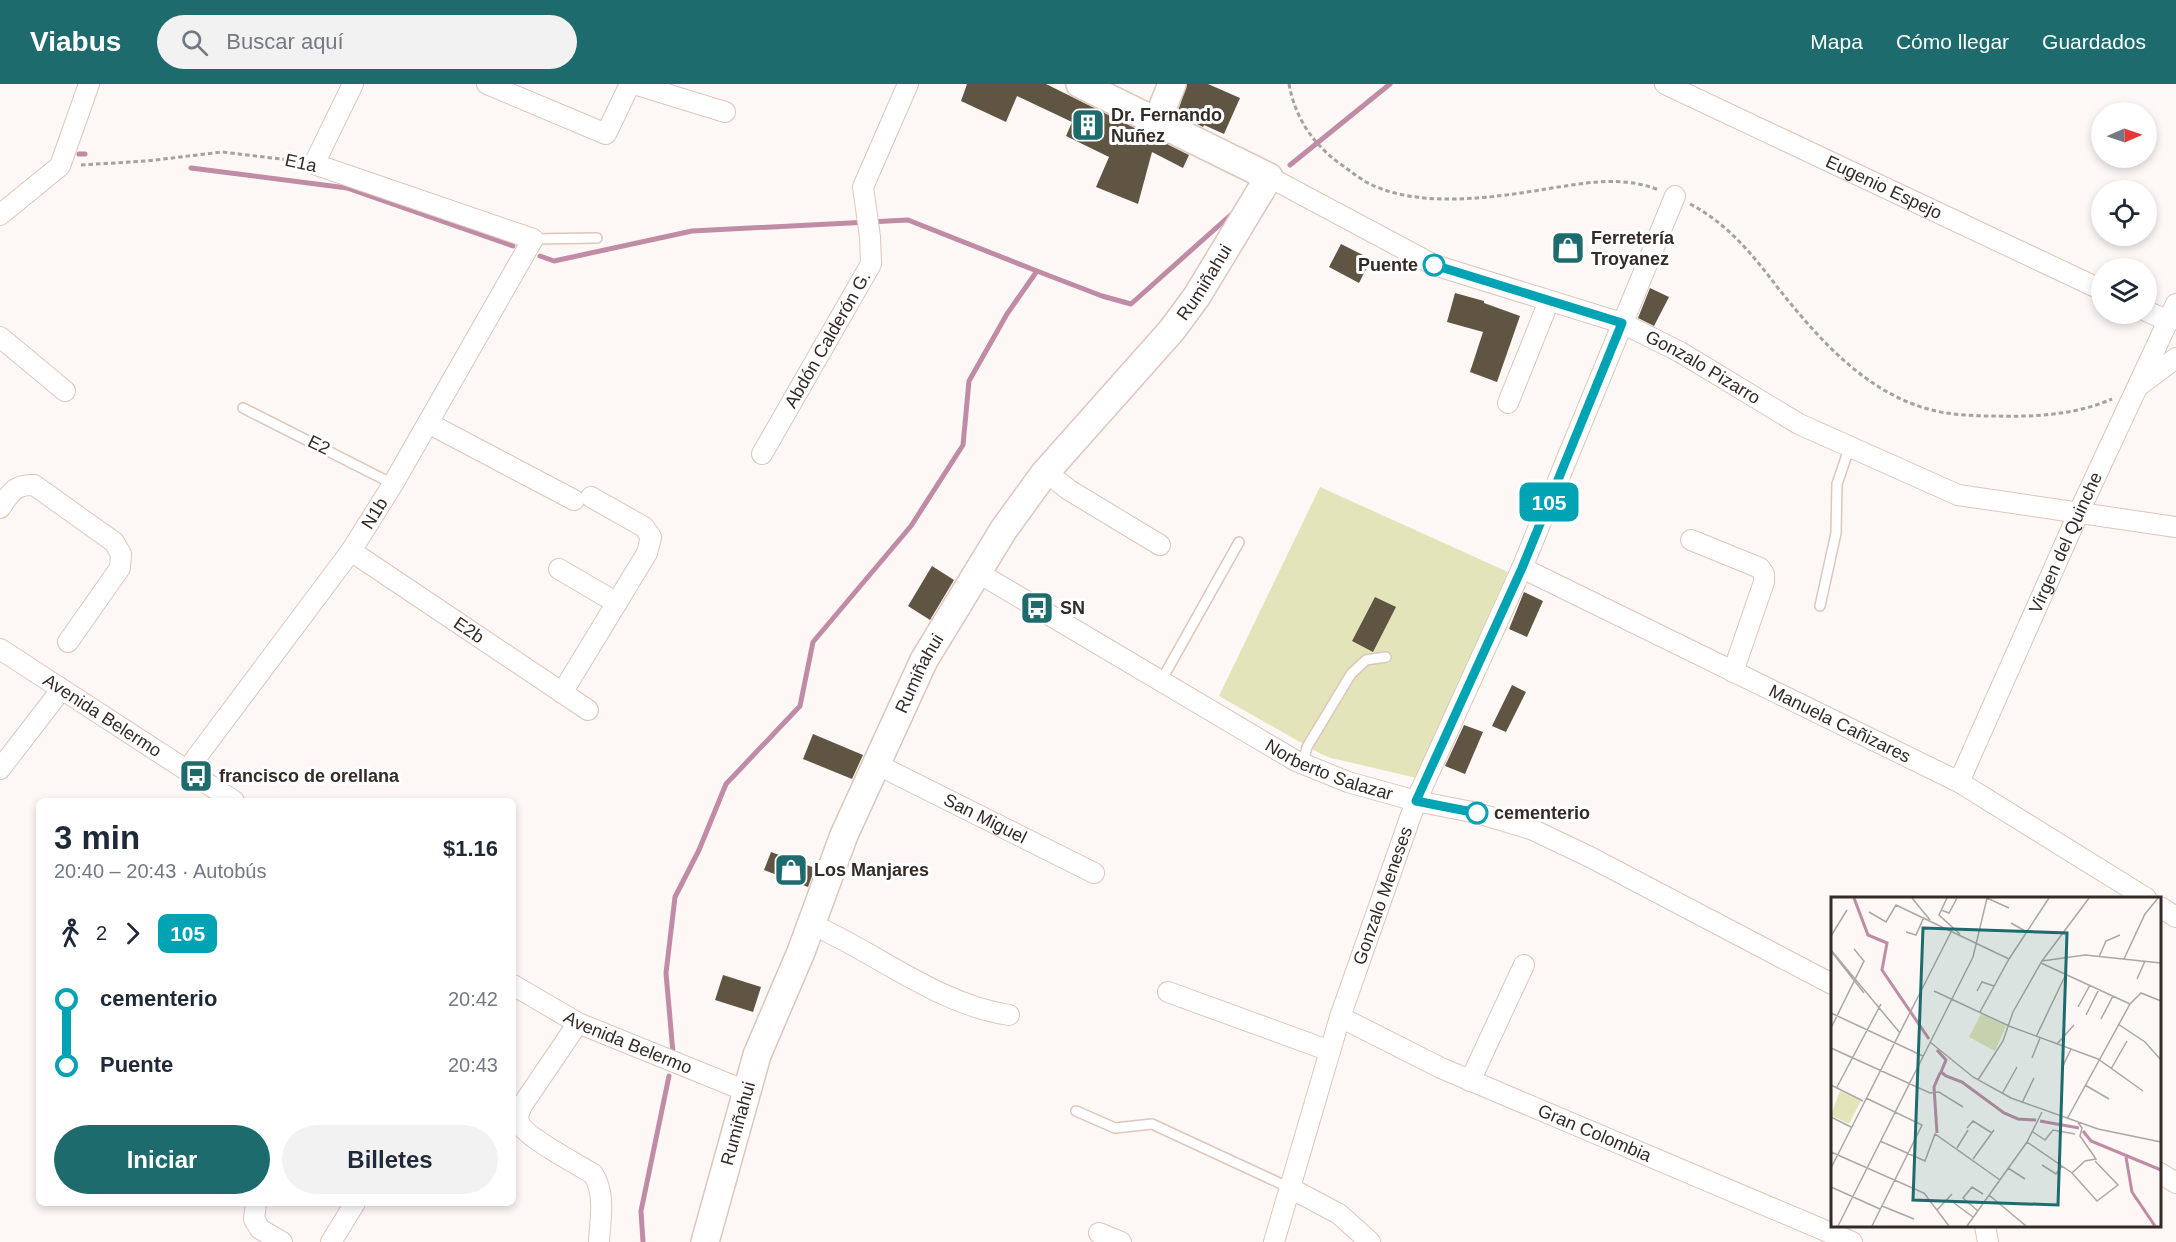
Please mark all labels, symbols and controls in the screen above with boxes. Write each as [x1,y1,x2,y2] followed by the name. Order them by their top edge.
[157,15,577,69] search box
[30,26,121,57] text: Viabus
[178,26,211,59] icon: search
[226,29,344,54] text: Buscar aquí
[1810,30,1863,53] text: Mapa
[1896,30,2009,53] text: Cómo llegar
[2042,30,2146,53] text: Guardados
[2091,102,2157,168] north arrow
[2091,102,2157,324] map controls
[1111,105,1222,146] place label: Dr. Fernando Nuñez
[1070,107,1106,143] building icon: Dr. Fernando Nuñez
[283,150,320,176] street label: E1a
[1823,151,1945,223] street label: Eugenio Espejo
[2091,180,2157,246] button: locate
[1591,228,1675,269] place label: Ferretería Troyanez
[1550,230,1586,266] shop icon: Ferretería Troyanez
[1173,241,1236,324] street label: Rumiñahui
[1423,254,1445,276] marker: Puente
[1358,255,1418,275] place label: Puente
[2091,258,2157,324] button: layers
[781,268,875,411] street label: Abdón Calderón G.
[1642,326,1764,408] street label: Gonzalo Pizarro
[305,431,333,459] street label: E2
[2025,469,2106,616] street label: Virgen del Quinche
[1514,482,1584,522] line badge: 105
[1531,491,1567,514] text: 105
[357,494,392,533] street label: N1b
[1019,590,1055,626] bus stop icon: SN
[1060,598,1085,618] place label: SN
[450,613,488,647] street label: E2b
[891,630,948,716] street label: Rumiñahui
[39,670,165,761] street label: Avenida Belermo
[1766,681,1914,767] street label: Manuela Cañizares
[1262,735,1395,804] street label: Norberto Salazar
[178,758,214,794] bus stop icon: francisco de orellana
[219,766,400,786] place label: francisco de orellana
[940,789,1030,848] street label: San Miguel
[1466,802,1488,824] marker: cementerio
[1494,803,1590,823] place label: cementerio
[54,819,140,856] text: 3 min
[1349,824,1416,968] street label: Gonzalo Meneses
[443,836,498,861] text: $1.16
[773,852,809,888] shop icon: Los Manjares
[54,860,266,882] text: 20:40 – 20:43 · Autobús
[814,860,929,880] place label: Los Manjares
[1831,897,2161,1227] inset map
[54,917,87,950] icon: walk
[116,917,149,950] icon: forward
[96,922,107,944] text: 2
[170,922,205,945] text: 105
[100,986,217,1011] text: cementerio
[448,988,498,1010] text: 20:42
[560,1007,695,1078] street label: Avenida Belermo
[100,1052,173,1077] text: Puente
[448,1054,498,1076] text: 20:43
[717,1079,759,1168] street label: Rumiñahui
[1535,1100,1655,1166] street label: Gran Colombia
[54,1125,270,1194] button: Iniciar
[282,1125,498,1194] button: Billetes

